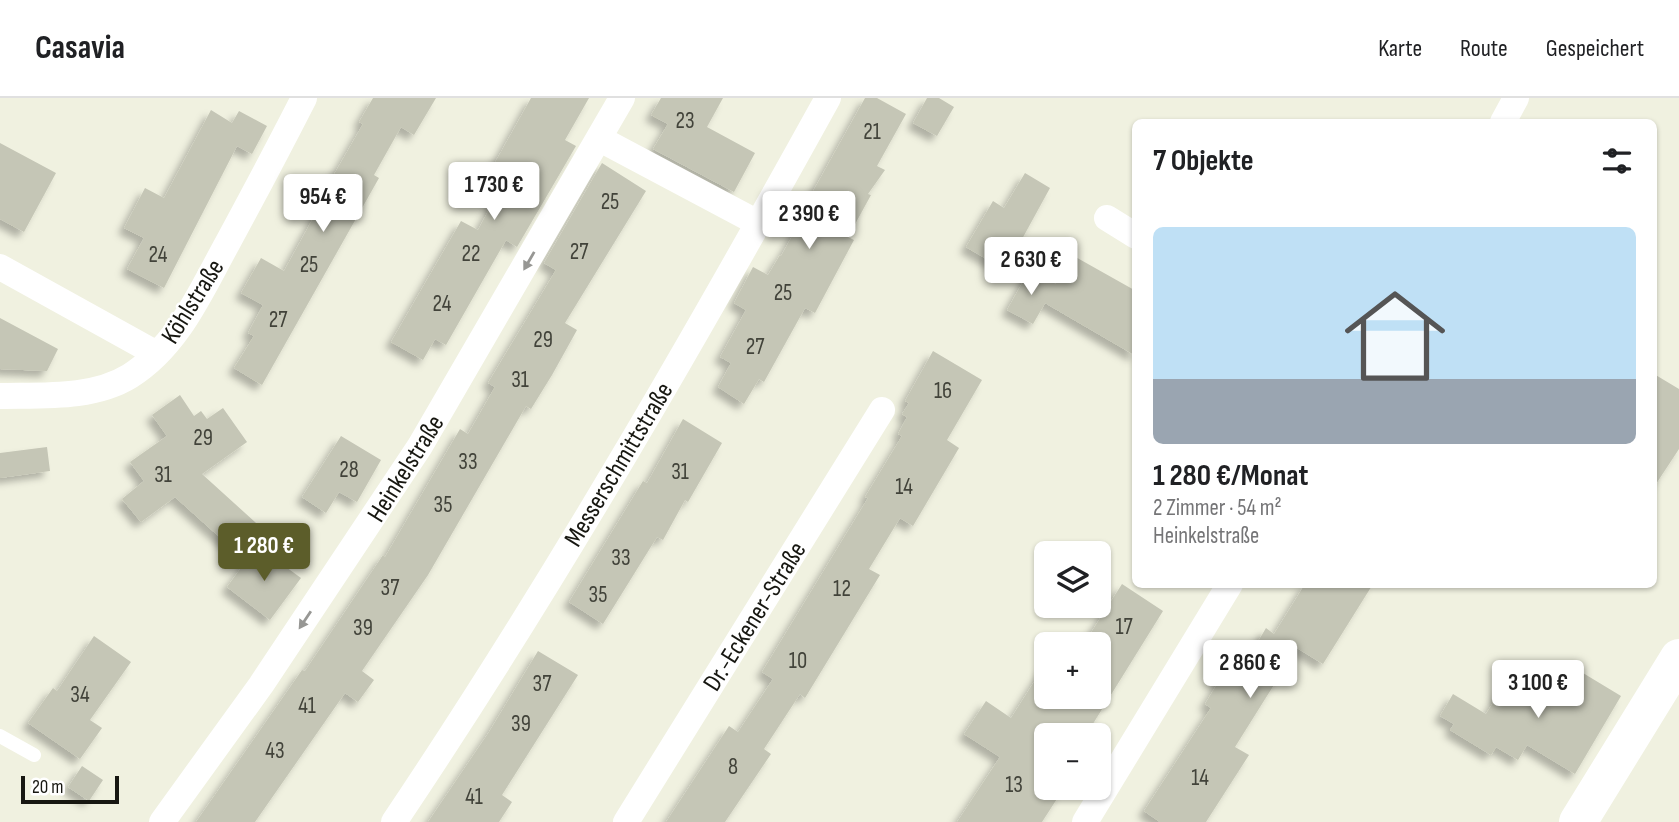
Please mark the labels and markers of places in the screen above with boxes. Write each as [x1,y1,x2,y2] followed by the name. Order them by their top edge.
[429,162,559,222] pin: 1 730 €
[274,174,372,234] pin: 954 €
[744,192,874,251] pin: 2 390 €
[966,238,1096,297] pin: 2 630 €
[199,524,329,583] pin: 1 280 €
[1185,640,1315,700] pin: 2 860 €
[1473,660,1603,720] pin: 3 100 €

